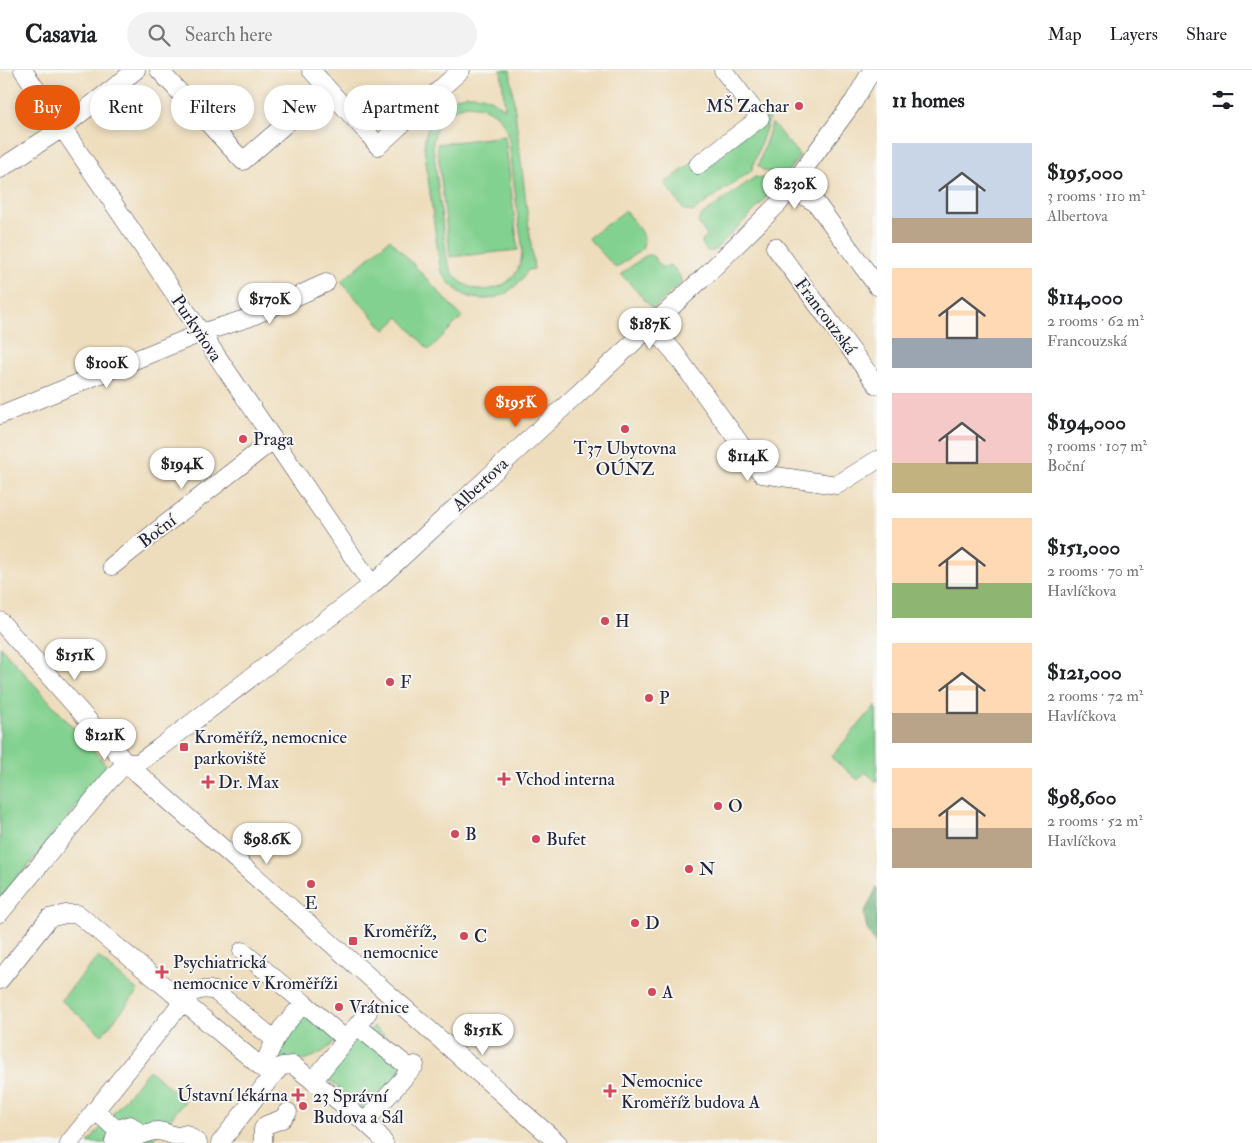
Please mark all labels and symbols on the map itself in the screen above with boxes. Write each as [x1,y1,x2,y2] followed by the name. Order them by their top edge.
[706,94,789,118] place label: MŠ Zachar
[793,100,805,112] marker: MŠ Zachar
[760,168,830,210] pin: $230K
[789,273,862,360] street label: Francouzská
[235,282,305,325] pin: $170K
[166,290,228,367] street label: Purkyňova
[615,308,685,350] pin: $187K
[72,346,142,389] pin: $100K
[481,386,551,428] pin: $195K
[619,423,631,435] marker: T37 Ubytovna OÚNZ
[253,428,294,451] place label: Praga
[237,433,249,445] marker: Praga
[574,437,677,481] place label: T37 Ubytovna OÚNZ
[713,440,783,482] pin: $114K
[147,448,217,490] pin: $194K
[447,452,514,517] street label: Albertova
[134,509,182,553] street label: Boční
[615,610,630,633] place label: H
[599,615,611,627] marker: H
[40,638,110,681] pin: $151K
[400,671,411,694] place label: F
[384,676,396,688] marker: F
[659,687,670,710] place label: P
[643,692,655,704] marker: P
[70,718,140,761] pin: $121K
[193,726,347,770] place label: Kroměříž, nemocnice parkoviště
[178,741,190,753] marker: Kroměříž, nemocnice parkoviště
[515,768,616,791] place label: Vchod interna
[218,771,279,794] place label: Dr. Max
[497,772,511,786] marker: Vchod interna
[202,776,214,788] marker: Dr. Max
[728,795,743,818] place label: O
[712,800,724,812] marker: O
[226,822,308,865] pin: $98.6K
[465,823,477,846] place label: B
[449,828,461,840] marker: B
[546,828,586,851] place label: Bufet
[530,833,542,845] marker: Bufet
[699,858,715,881] place label: N
[683,863,695,875] marker: N
[305,878,317,890] marker: E
[305,892,318,915] place label: E
[645,912,660,935] place label: D
[629,917,641,929] marker: D
[363,920,439,964] place label: Kroměříž, nemocnice
[474,925,487,948] place label: C
[458,930,470,942] marker: C
[347,935,359,947] marker: Kroměříž, nemocnice
[173,951,338,995] place label: Psychiatrická nemocnice v Kroměříži
[155,965,169,979] marker: Psychiatrická nemocnice v Kroměříži
[661,981,674,1004] place label: A
[646,986,658,998] marker: A
[349,996,409,1019] place label: Vrátnice
[333,1001,345,1013] marker: Vrátnice
[448,1014,518,1056] pin: $151K
[621,1070,761,1114] place label: Nemocnice Kroměříž budova A
[177,1084,289,1107] place label: Ústavní lékárna
[603,1084,617,1098] marker: Nemocnice Kroměříž budova A
[313,1085,404,1129] place label: 23 Správní Budova a Sál
[292,1089,304,1101] marker: Ústavní lékárna
[297,1100,309,1112] marker: 23 Správní Budova a Sál

